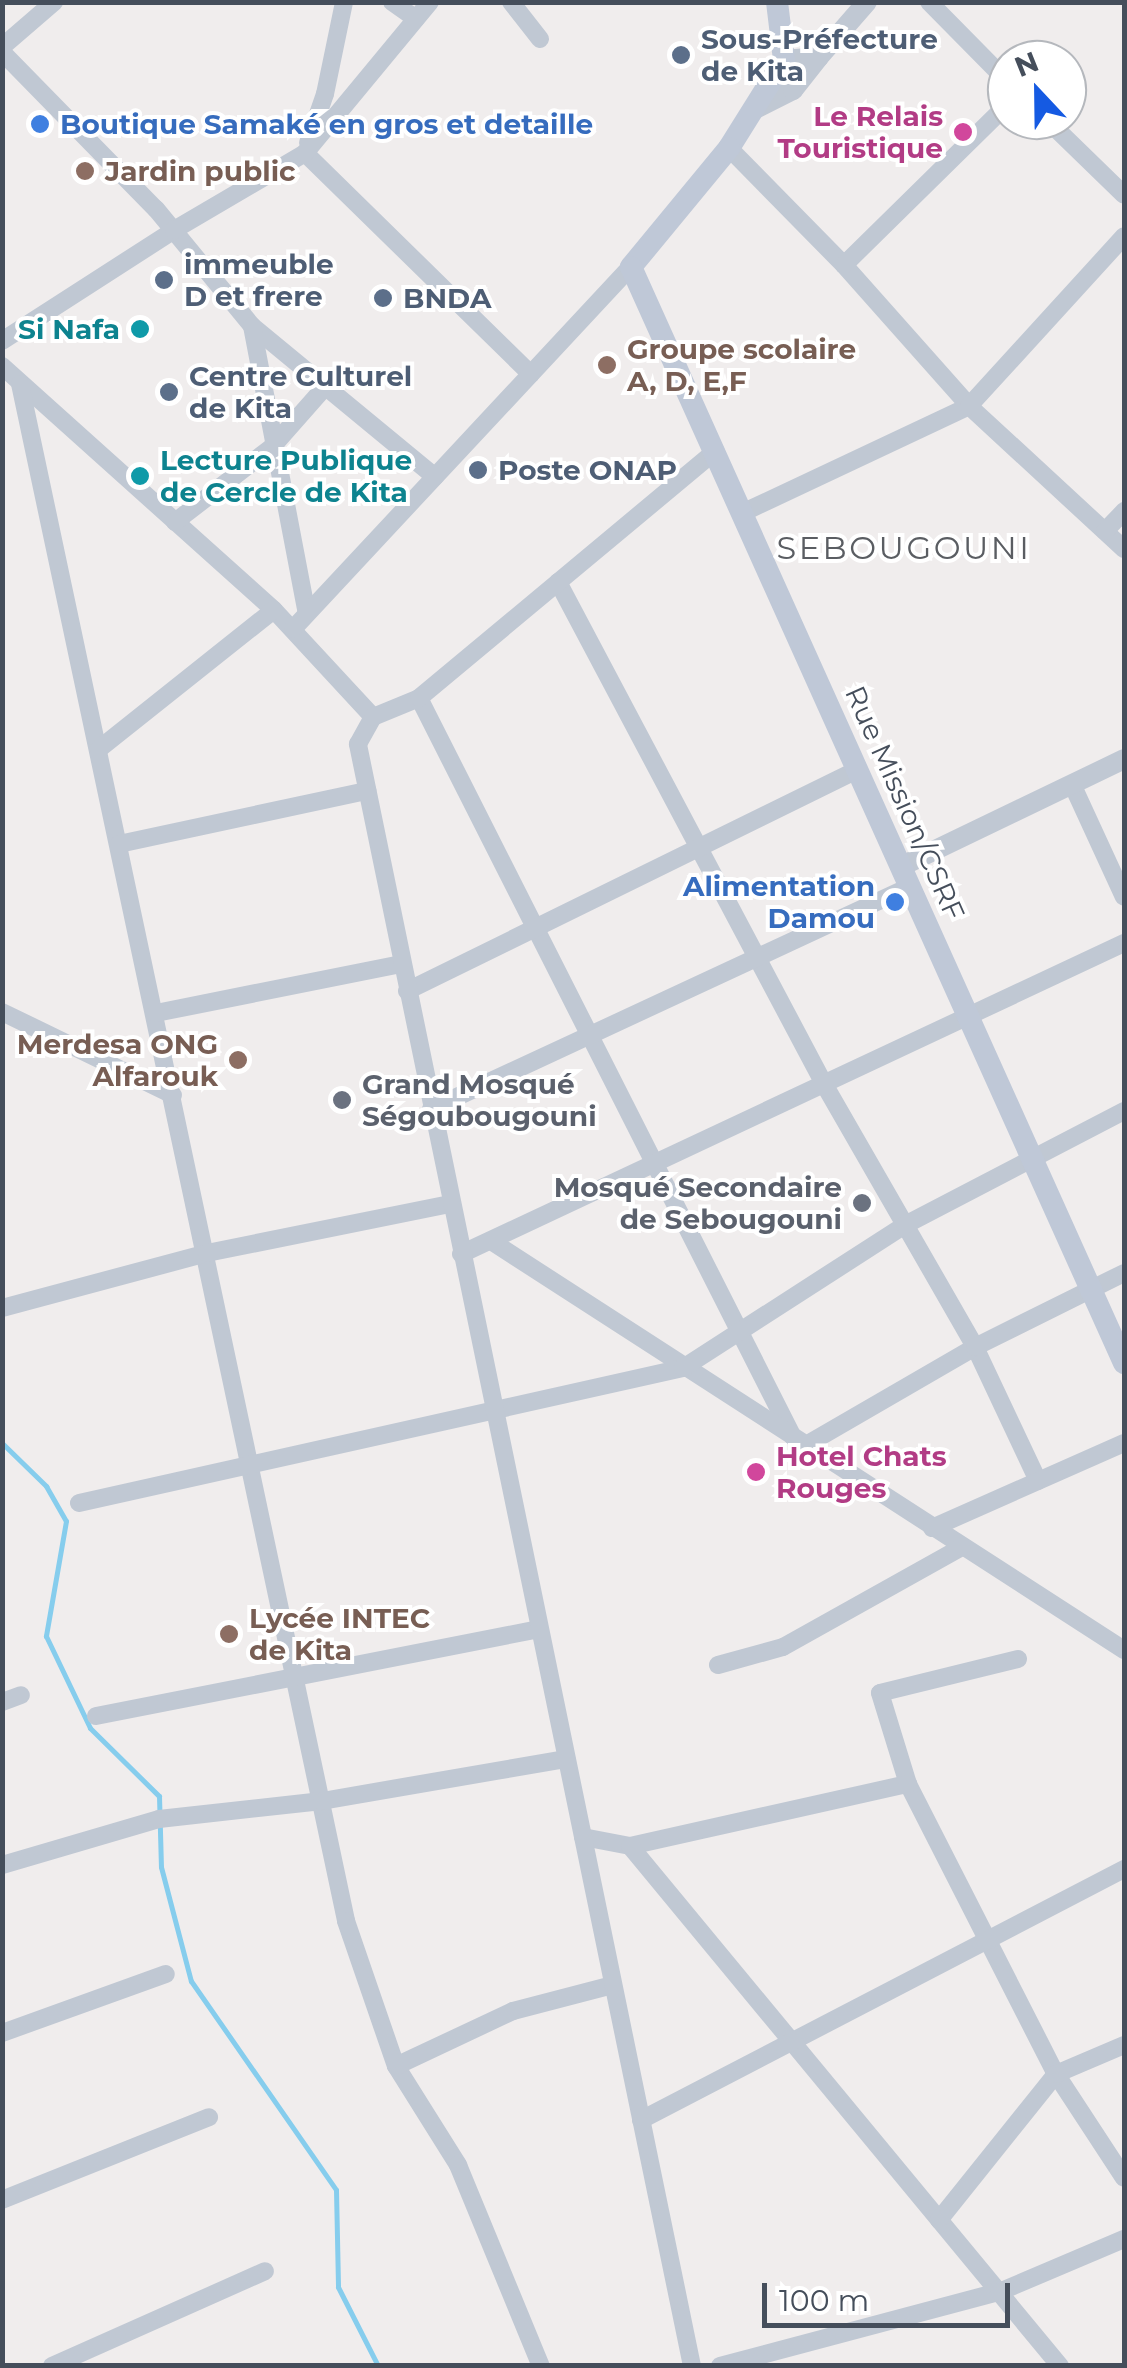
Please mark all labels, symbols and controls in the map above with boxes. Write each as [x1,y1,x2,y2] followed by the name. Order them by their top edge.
[701,22,938,88] place label: Sous-Préfecture de Kita
[987,40,1087,140] north arrow
[670,44,692,66] marker: Sous-Préfecture de Kita
[1010,44,1043,84] text: N
[778,99,943,165] place label: Le Relais Touristique
[60,107,593,141] place label: Boutique Samaké en gros et detaille
[29,113,51,135] marker: Boutique Samaké en gros et detaille
[952,121,974,143] marker: Le Relais Touristique
[105,154,296,188] place label: Jardin public
[74,160,96,182] marker: Jardin public
[184,247,334,313] place label: immeuble D et frere
[153,269,175,291] marker: immeuble D et frere
[403,281,491,315] place label: BNDA
[372,287,394,309] marker: BNDA
[18,312,120,346] place label: Si Nafa
[129,318,151,340] marker: Si Nafa
[627,332,856,398] place label: Groupe scolaire A, D, E,F
[596,354,618,376] marker: Groupe scolaire A, D, E,F
[189,359,412,425] place label: Centre Culturel de Kita
[158,381,180,403] marker: Centre Culturel de Kita
[160,443,412,509] place label: Lecture Publique de Cercle de Kita
[498,453,677,487] place label: Poste ONAP
[467,459,489,481] marker: Poste ONAP
[129,465,151,487] marker: Lecture Publique de Cercle de Kita
[776,529,1032,567] district label: SEBOUGOUNI
[838,681,972,925] street label: Rue Mission/CSRF
[683,869,875,935] place label: Alimentation Damou
[884,891,906,913] marker: Alimentation Damou
[17,1027,218,1093] place label: Merdesa ONG Alfarouk
[227,1049,249,1071] marker: Merdesa ONG Alfarouk
[362,1067,597,1133] place label: Grand Mosqué Ségoubougouni
[331,1089,353,1111] marker: Grand Mosqué Ségoubougouni
[554,1170,842,1236] place label: Mosqué Secondaire de Sebougouni
[851,1192,873,1214] marker: Mosqué Secondaire de Sebougouni
[776,1439,947,1505] place label: Hotel Chats Rouges
[745,1461,767,1483] marker: Hotel Chats Rouges
[249,1601,430,1667] place label: Lycée INTEC de Kita
[218,1623,240,1645] marker: Lycée INTEC de Kita
[767,2263,1014,2325] scale bar
[779,2282,869,2319] text: 100 m

